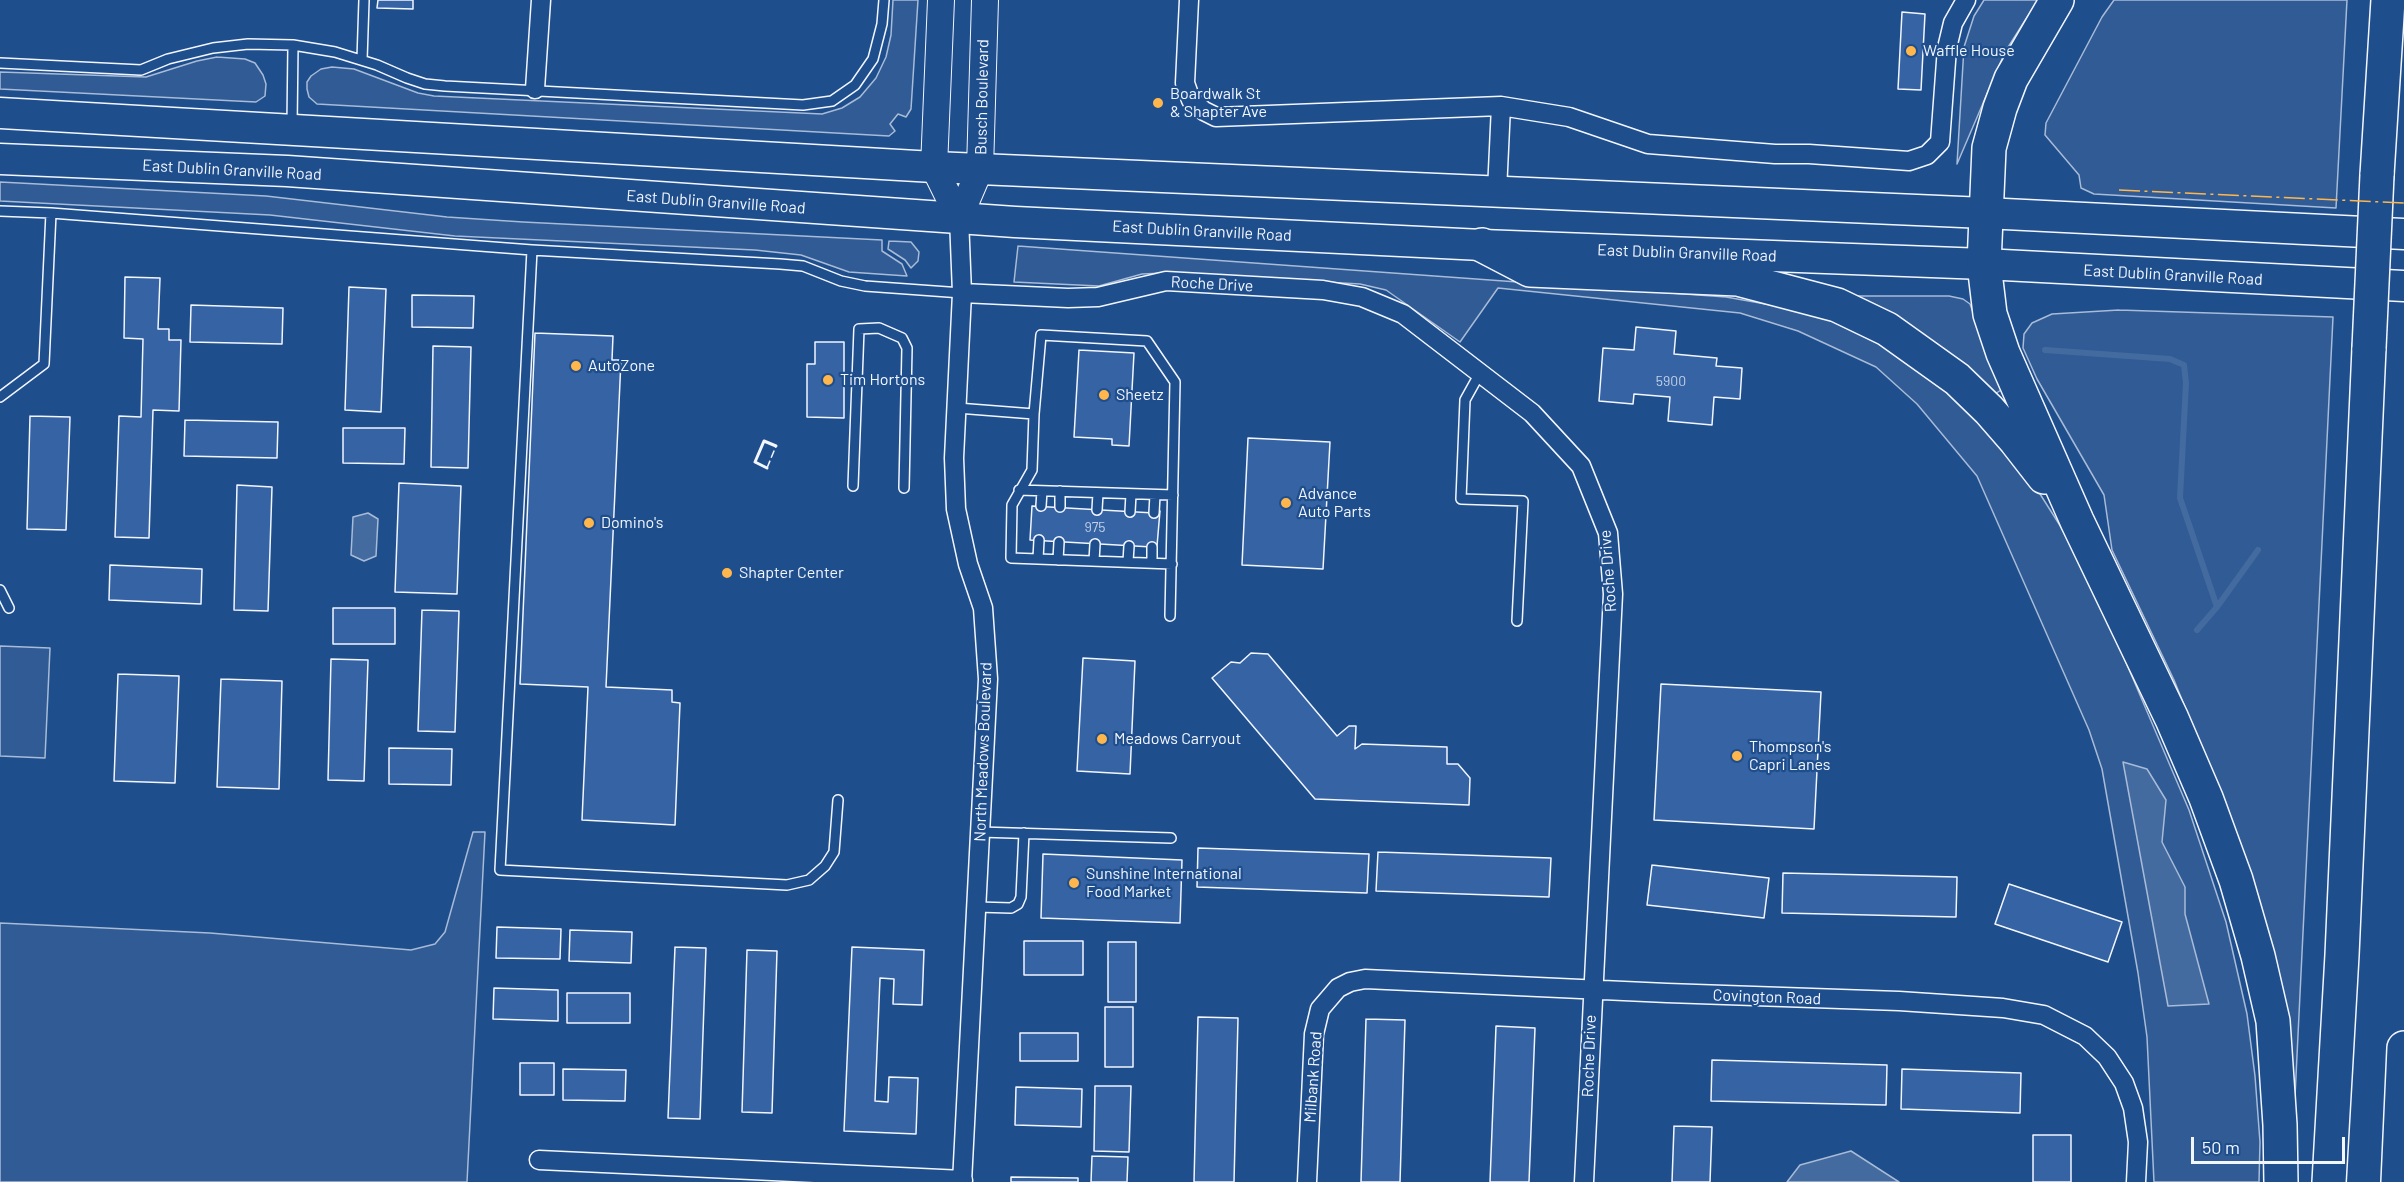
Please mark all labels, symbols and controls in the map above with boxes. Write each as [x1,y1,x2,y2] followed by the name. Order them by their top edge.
[971,39,993,155] street label: Busch Boulevard
[1923,41,2015,61] place label: Waffle House
[1904,44,1918,58] marker: Waffle House
[1170,84,1267,122] place label: Boardwalk St & Shapter Ave
[1151,96,1165,110] marker: Boardwalk St & Shapter Ave
[142,156,322,184] street label: East Dublin Granville Road
[626,186,806,218] street label: East Dublin Granville Road
[1112,217,1292,245] street label: East Dublin Granville Road
[1597,240,1777,266] street label: East Dublin Granville Road
[2083,261,2263,289] street label: East Dublin Granville Road
[1170,272,1254,296] street label: Roche Drive
[588,356,655,376] place label: AutoZone
[569,359,583,373] marker: AutoZone
[840,370,925,390] place label: Tim Hortons
[821,373,835,387] marker: Tim Hortons
[1656,373,1686,389] house number: 5900
[1116,385,1164,405] place label: Sheetz
[1097,388,1111,402] marker: Sheetz
[1298,484,1371,522] place label: Advance Auto Parts
[1279,496,1293,510] marker: Advance Auto Parts
[601,513,663,533] place label: Domino's
[582,516,596,530] marker: Domino's
[1084,519,1106,535] house number: 975
[1596,529,1620,613] street label: Roche Drive
[739,563,844,583] place label: Shapter Center
[720,566,734,580] marker: Shapter Center
[970,662,996,842] street label: North Meadows Boulevard
[1114,729,1241,749] place label: Meadows Carryout
[1095,732,1109,746] marker: Meadows Carryout
[1749,737,1831,775] place label: Thompson's Capri Lanes
[1730,749,1744,763] marker: Thompson's Capri Lanes
[1086,864,1242,902] place label: Sunshine International Food Market
[1067,876,1081,890] marker: Sunshine International Food Market
[1712,986,1822,1008] street label: Covington Road
[1578,1014,1600,1098] street label: Roche Drive
[1300,1031,1326,1123] street label: Milbank Road
[2194,1125,2348,1163] scale bar
[2202,1136,2240,1158] text: 50 m

